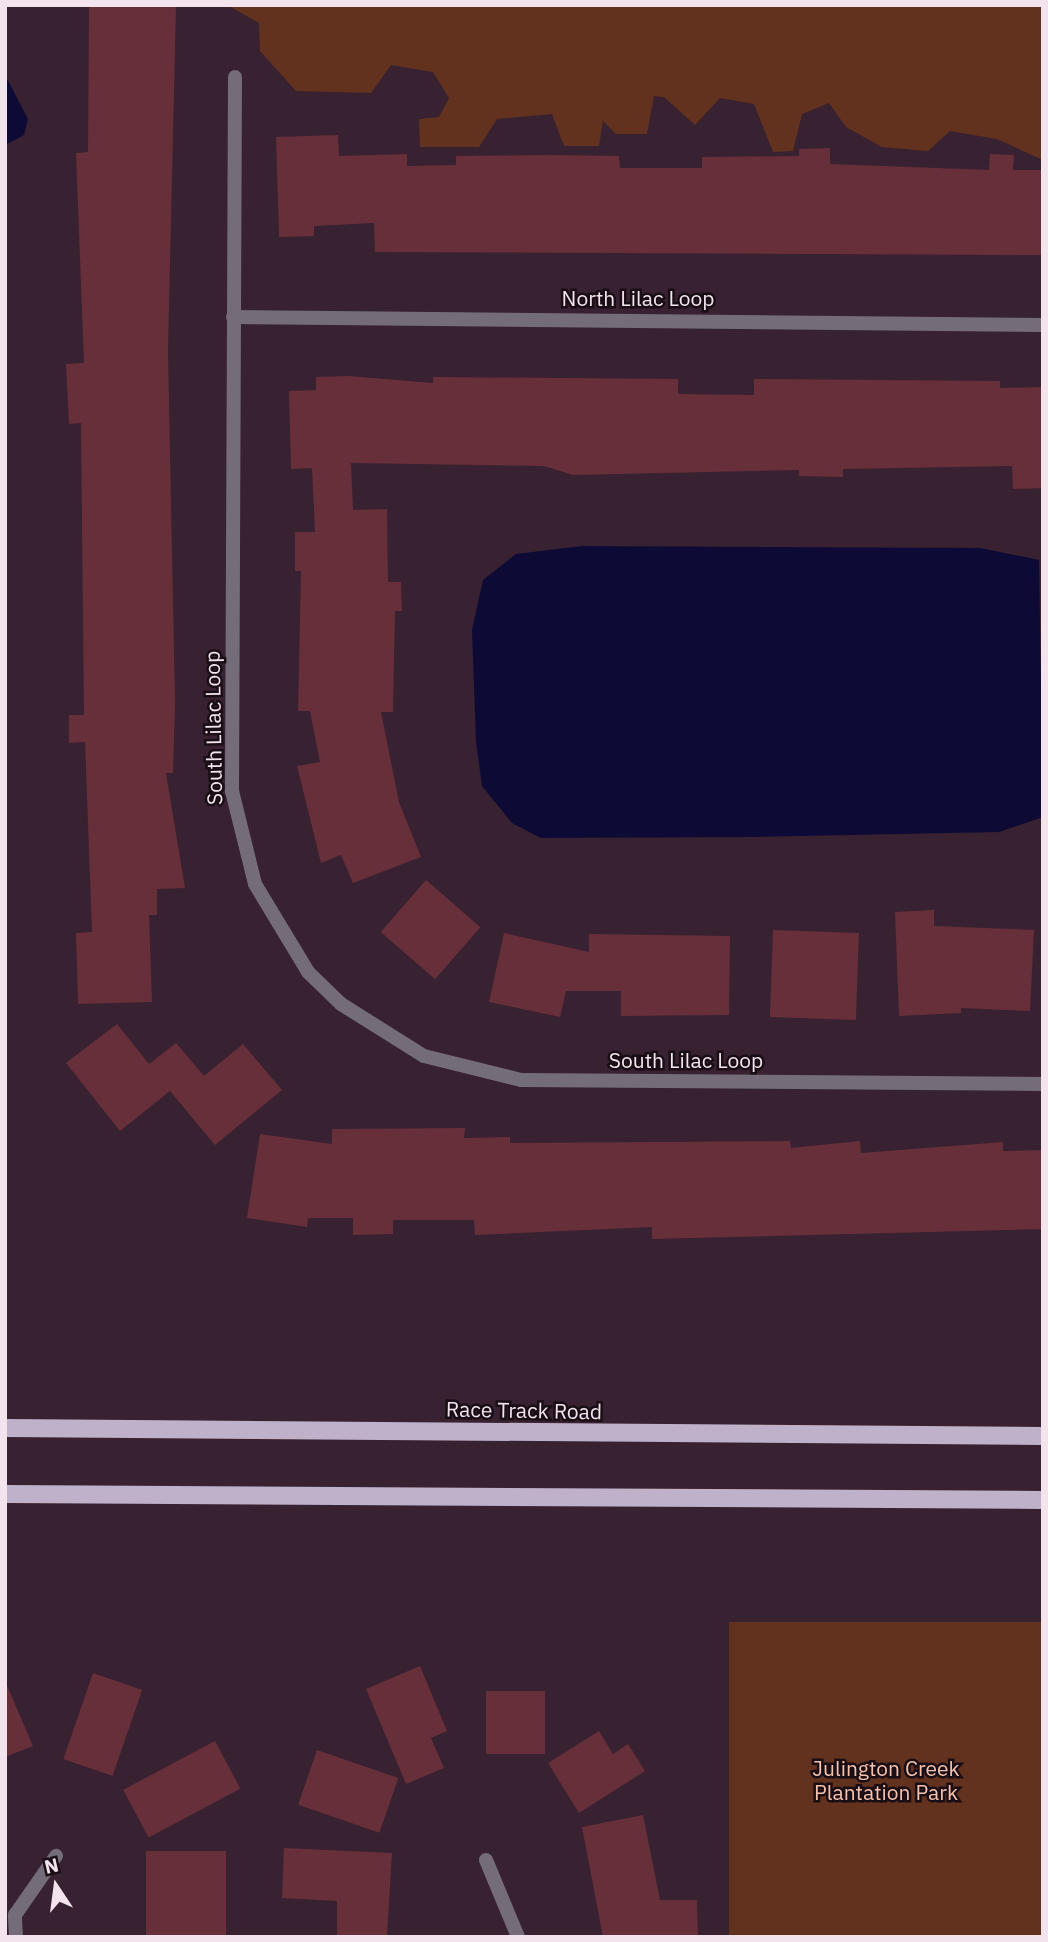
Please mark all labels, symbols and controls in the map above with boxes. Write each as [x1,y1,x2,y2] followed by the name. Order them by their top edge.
[562,285,714,311] street label: North Lilac Loop
[199,651,227,805] street label: South Lilac Loop
[609,1047,763,1073] street label: South Lilac Loop
[446,1396,602,1424] street label: Race Track Road
[812,1755,960,1805] park label: Julington Creek Plantation Park
[21,1851,91,1921] north arrow
[42,1852,61,1879] text: N

